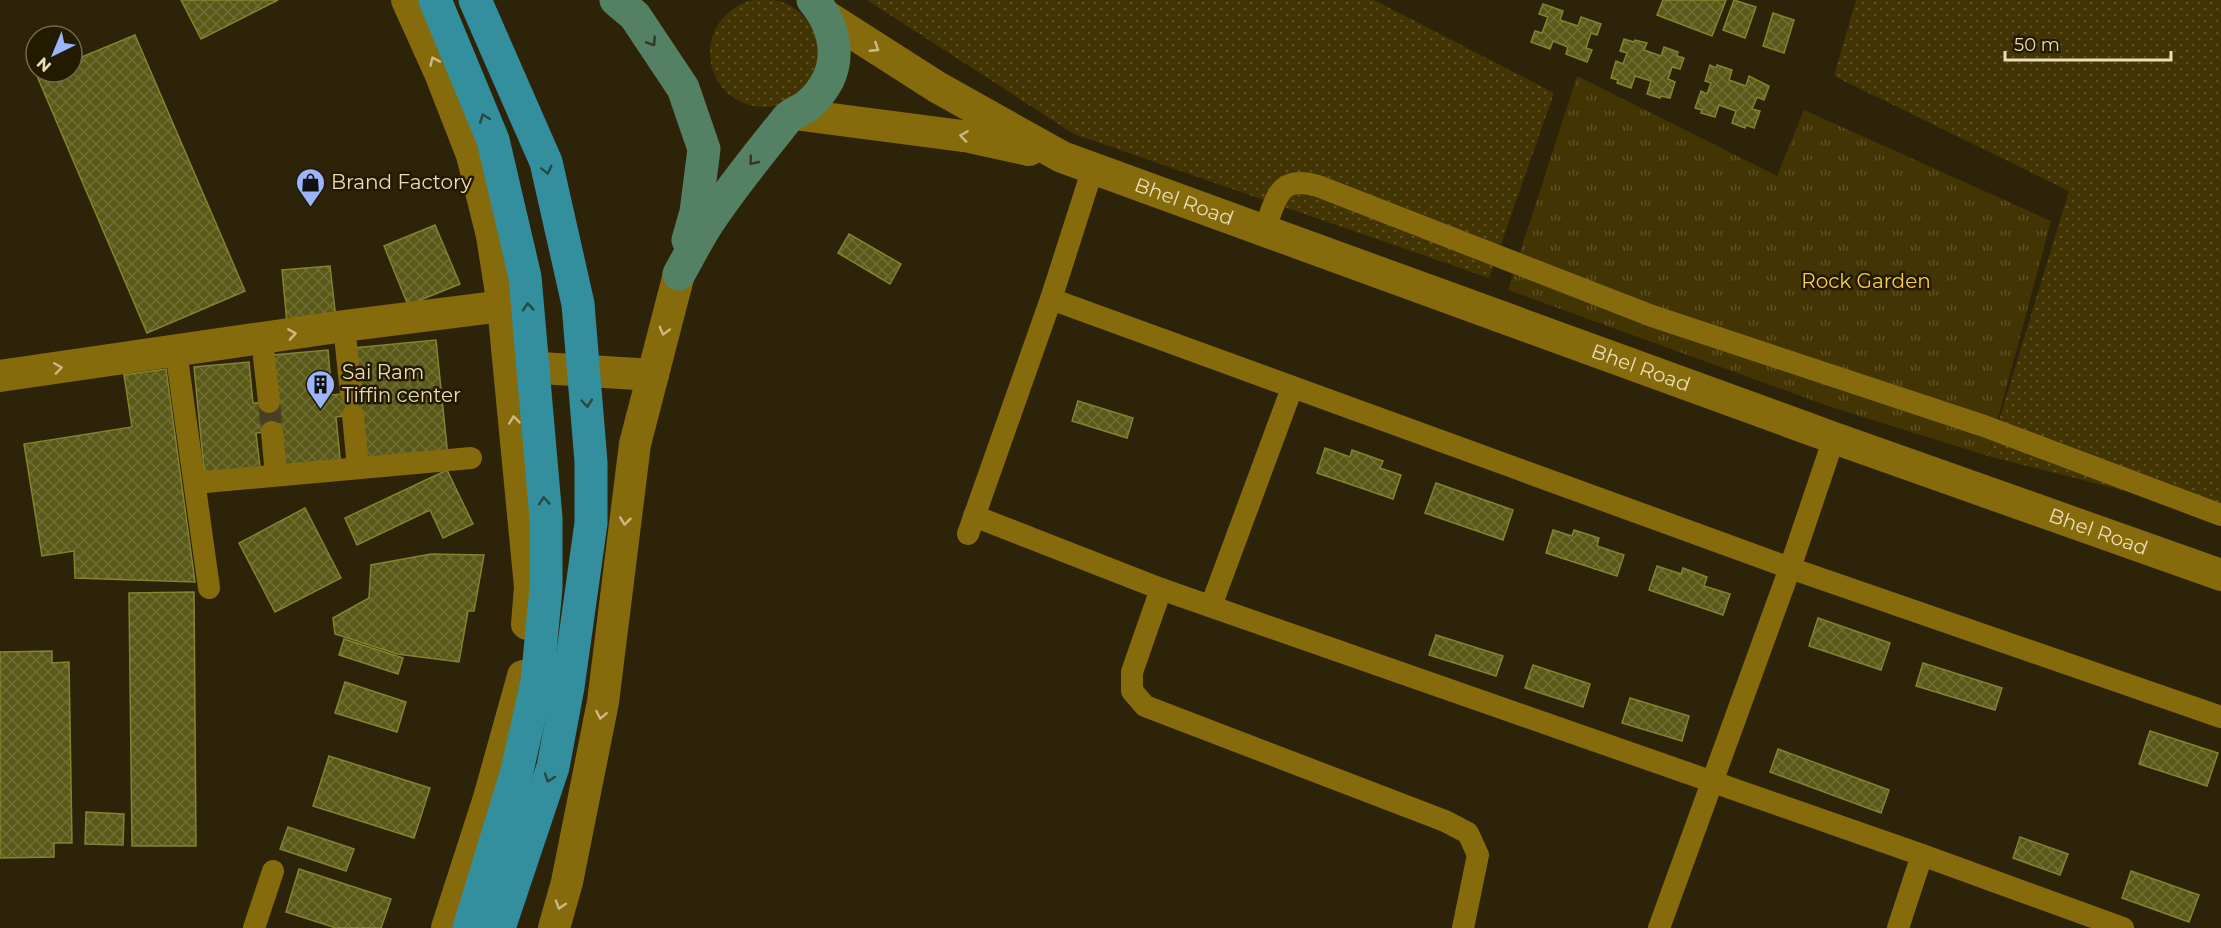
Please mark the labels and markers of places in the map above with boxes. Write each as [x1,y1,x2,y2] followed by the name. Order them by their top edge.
[294,166,326,208] shop icon: Brand Factory
[331,170,472,194] place label: Brand Factory
[342,360,461,407] place label: Sai Ram Tiffin center
[305,368,337,410] building icon: Sai Ram Tiffin center

